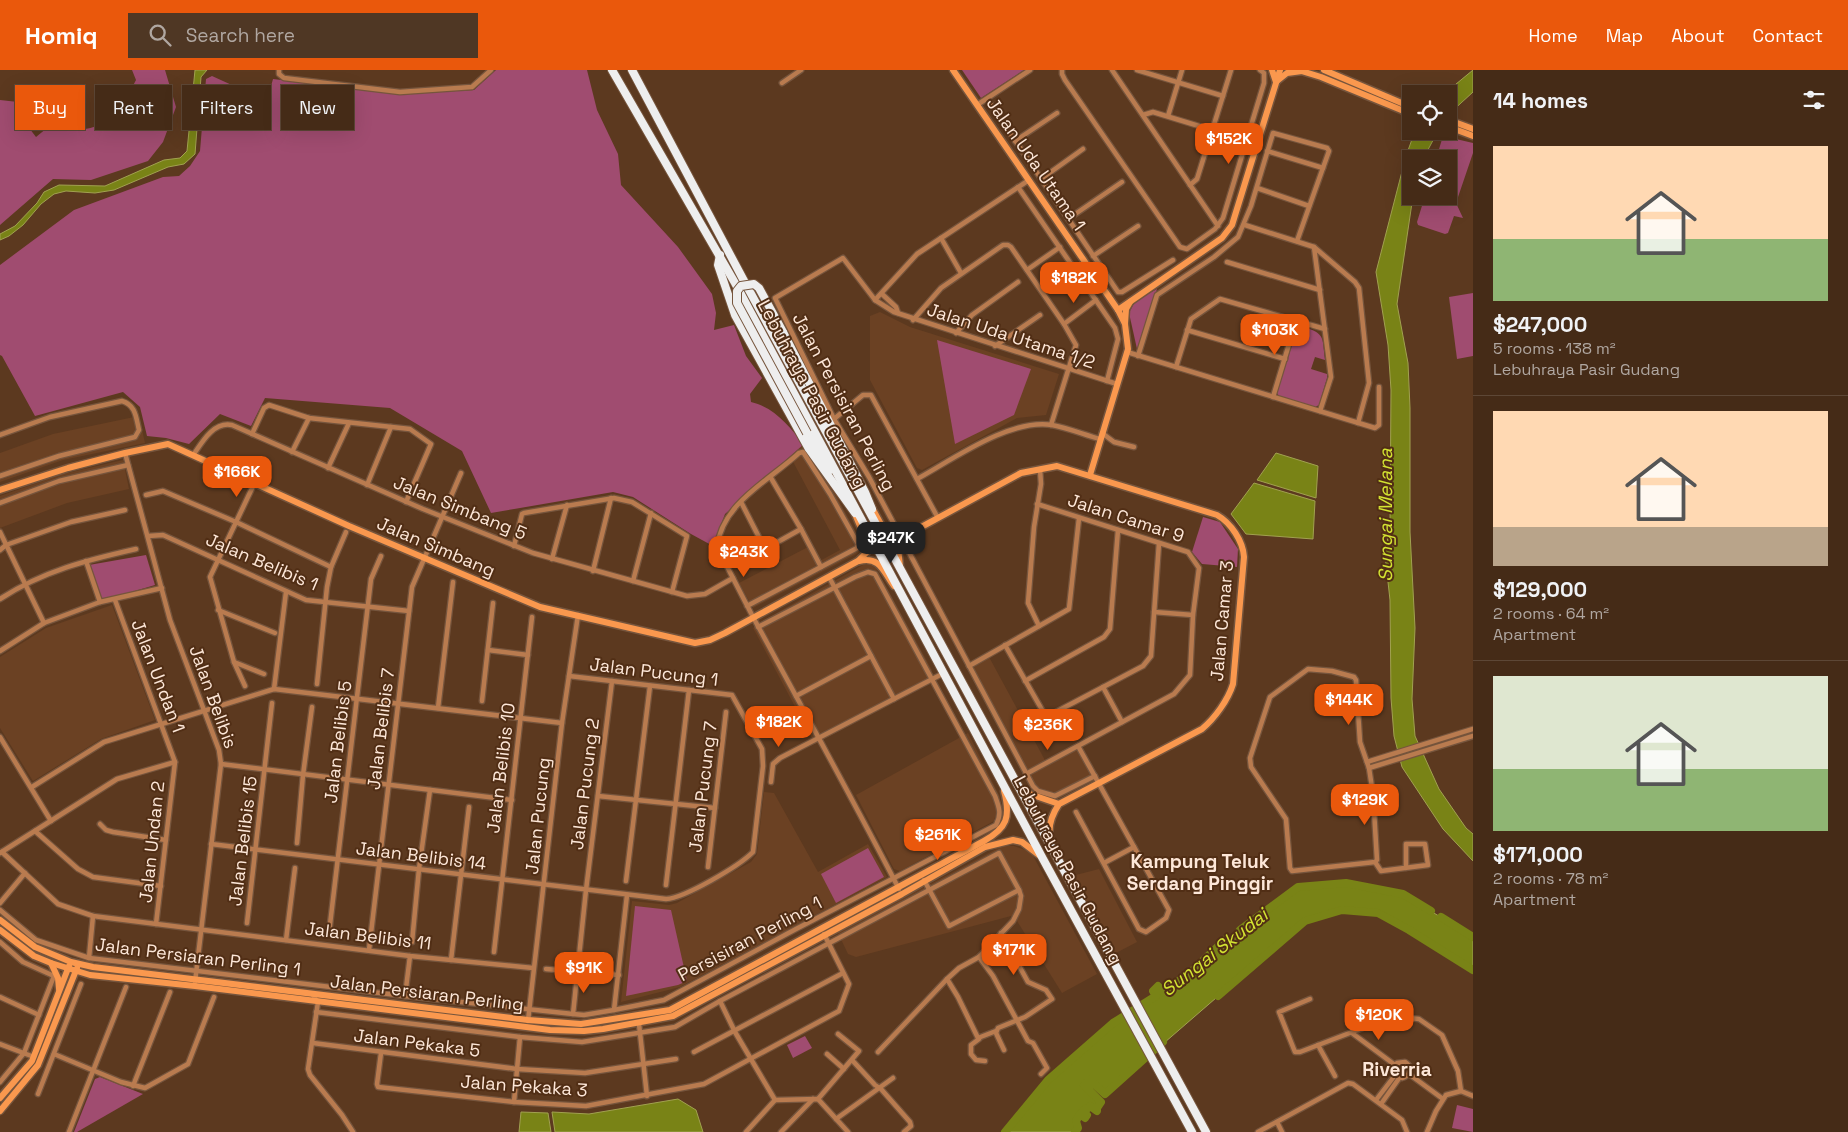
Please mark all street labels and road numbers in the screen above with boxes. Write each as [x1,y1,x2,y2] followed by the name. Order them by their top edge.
[982,92,1091,235] street label: Jalan Uda Utama 1
[753,296,872,492] street label: Lebuhraya Pasir Gudang
[924,297,1098,374] street label: Jalan Uda Utama 1/2
[788,309,901,495] street label: Jalan Persisiran Perling
[390,471,530,545] street label: Jalan Simbang 5
[1065,488,1187,547] street label: Jalan Camar 9
[374,512,498,582] street label: Jalan Simbang
[202,528,322,596] street label: Jalan Belibis 1
[1205,560,1238,682] street label: Jalan Camar 3
[126,616,191,736] street label: Jalan Undan 1
[184,642,243,751] street label: Jalan Belibis
[588,652,720,691] street label: Jalan Pucung 1
[362,667,399,791] street label: Jalan Belibis 7
[319,679,356,805] street label: Jalan Belibis 5
[481,701,520,835] street label: Jalan Belibis 10
[565,717,604,851] street label: Jalan Pucung 2
[683,720,722,854] street label: Jalan Pucung 7
[520,756,555,875] street label: Jalan Pucung
[1009,772,1128,968] street label: Lebuhraya Pasir Gudang
[223,775,262,907] street label: Jalan Belibis 15
[134,780,169,904] street label: Jalan Undan 2
[355,836,488,875] street label: Jalan Belibis 14
[674,891,826,986] street label: Persisiran Perling 1
[303,916,433,955] street label: Jalan Belibis 11
[94,932,302,981] street label: Jalan Persiaran Perling 1
[329,969,525,1016] street label: Jalan Persiaran Perling
[353,1023,482,1062] street label: Jalan Pekaka 5
[460,1070,588,1101] street label: Jalan Pekaka 3

